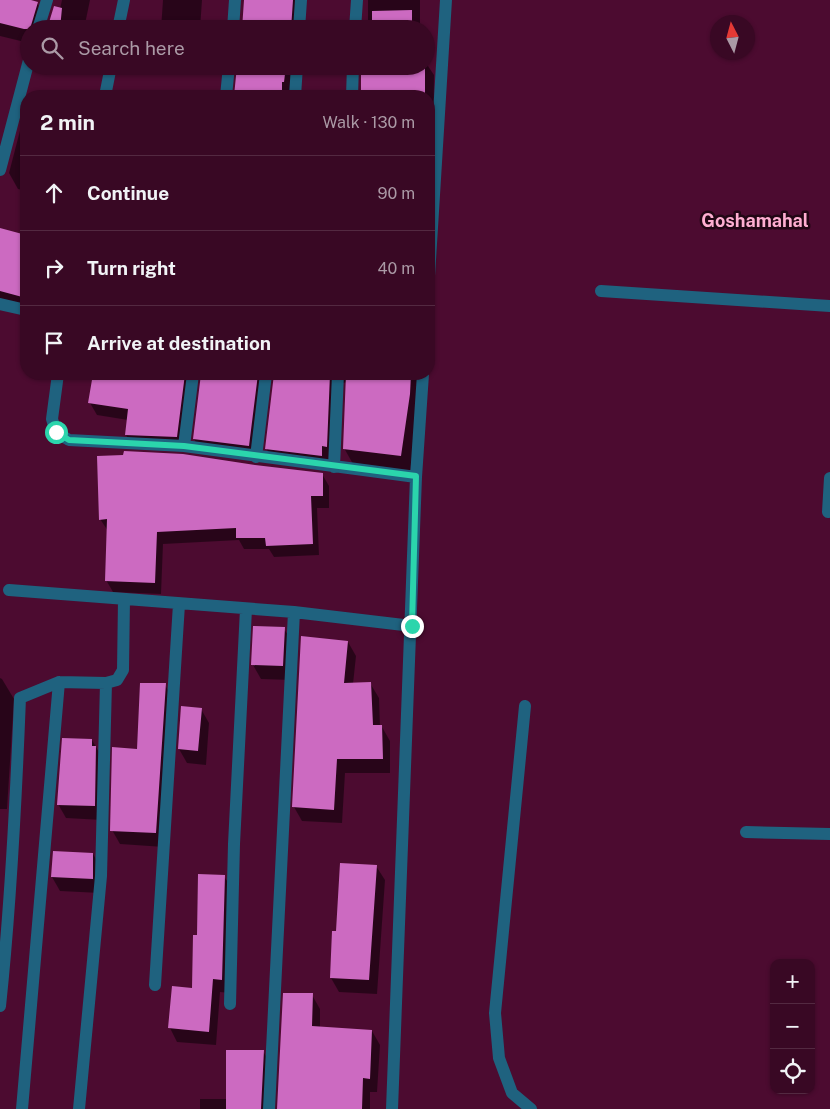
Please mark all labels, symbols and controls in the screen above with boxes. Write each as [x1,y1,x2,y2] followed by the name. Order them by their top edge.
[710,15,755,60] north arrow
[20,20,435,75] search box
[38,34,66,62] icon: search
[78,37,185,59] text: Search here
[40,110,95,135] text: 2 min
[322,113,415,132] text: Walk · 130 m
[40,179,68,207] icon: ahead
[87,182,169,204] text: Continue
[378,184,415,203] text: 90 m
[701,210,809,231] district label: Goshamahal
[40,254,68,282] icon: right
[87,257,176,279] text: Turn right
[377,259,415,278] text: 40 m
[40,329,68,357] icon: arrive
[87,332,271,354] text: Arrive at destination
[45,421,68,444] route start
[401,615,424,638] route end
[770,959,815,1094] map controls
[770,959,815,1004] button: +
[770,1004,815,1049] button: −
[770,1049,815,1094] button: locate

